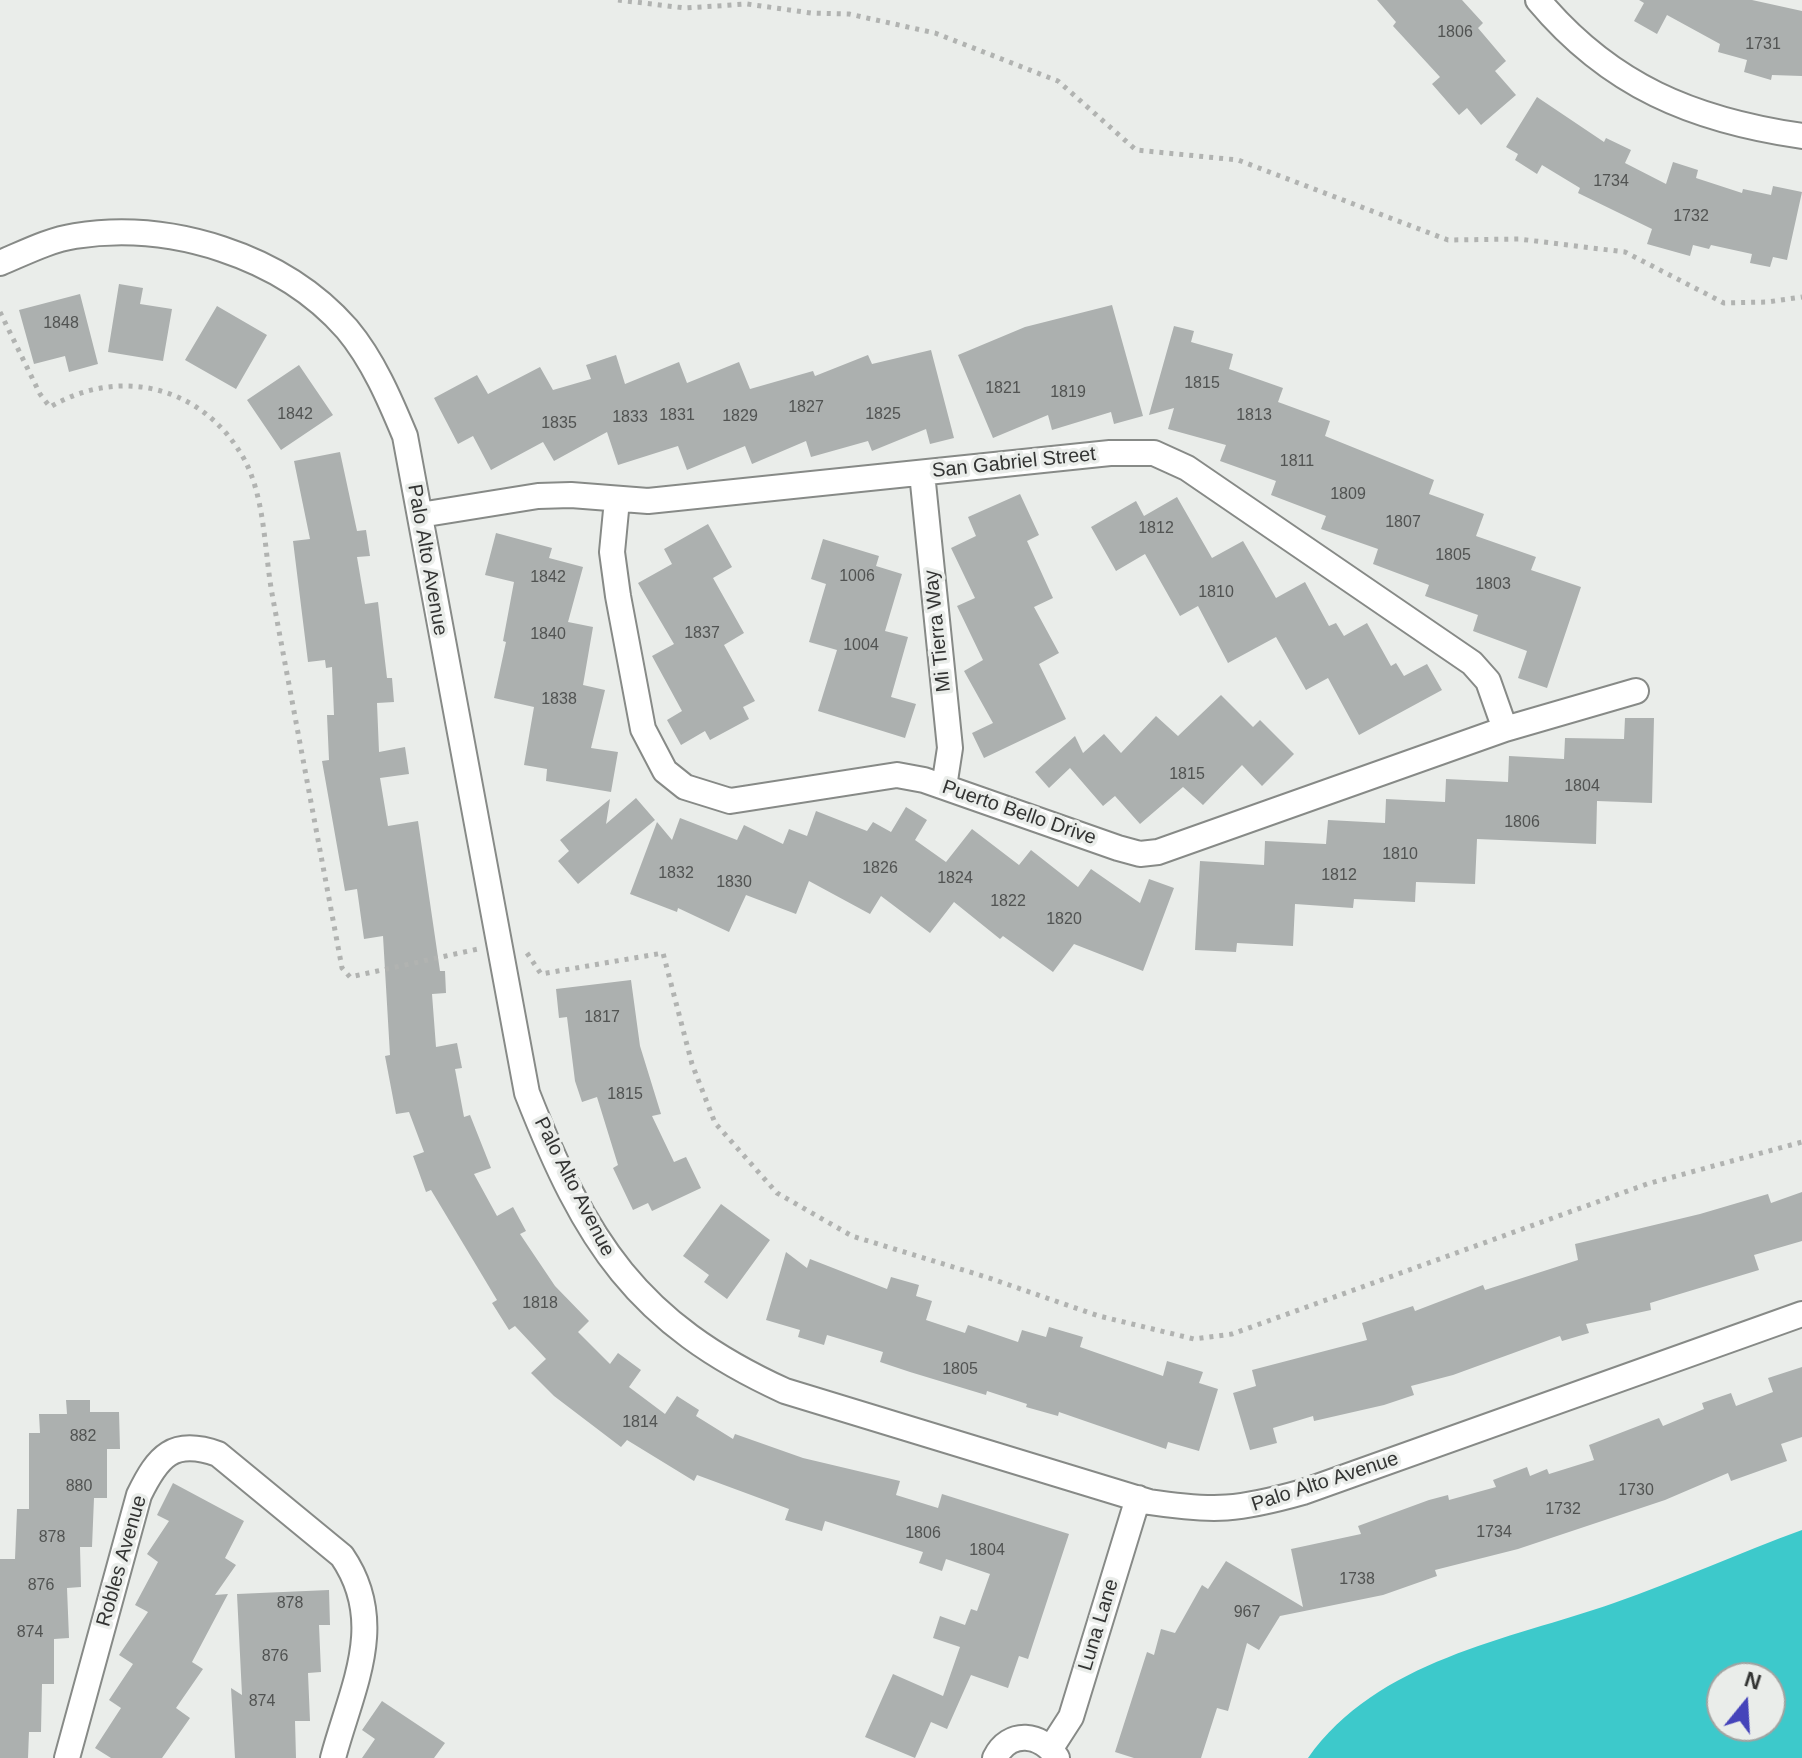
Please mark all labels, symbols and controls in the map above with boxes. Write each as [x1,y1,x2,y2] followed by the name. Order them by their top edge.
[1437,23,1473,43] house number: 1806
[1745,35,1781,55] house number: 1731
[1593,172,1629,192] house number: 1734
[1673,207,1709,227] house number: 1732
[43,314,79,334] house number: 1848
[1184,374,1220,394] house number: 1815
[985,379,1021,399] house number: 1821
[1050,383,1086,403] house number: 1819
[788,398,824,418] house number: 1827
[277,405,313,425] house number: 1842
[865,405,901,425] house number: 1825
[659,406,695,426] house number: 1831
[1236,406,1272,426] house number: 1813
[722,407,758,427] house number: 1829
[612,408,648,428] house number: 1833
[541,414,577,434] house number: 1835
[931,442,1097,484] street label: San Gabriel Street
[1280,452,1314,472] house number: 1811
[402,483,452,637] street label: Palo Alto Avenue
[1330,485,1366,505] house number: 1809
[1385,513,1421,533] house number: 1807
[1138,519,1174,539] house number: 1812
[1435,546,1471,566] house number: 1805
[839,567,875,587] house number: 1006
[530,568,566,588] house number: 1842
[920,569,956,693] street label: Mi Tierra Way
[1475,575,1511,595] house number: 1803
[1198,583,1234,603] house number: 1810
[684,624,720,644] house number: 1837
[530,625,566,645] house number: 1840
[843,636,879,656] house number: 1004
[541,690,577,710] house number: 1838
[1169,765,1205,785] house number: 1815
[939,775,1099,851] street label: Puerto Bello Drive
[1564,777,1600,797] house number: 1804
[1504,813,1540,833] house number: 1806
[1382,845,1418,865] house number: 1810
[862,859,898,879] house number: 1826
[658,864,694,884] house number: 1832
[1321,866,1357,886] house number: 1812
[937,869,973,889] house number: 1824
[716,873,752,893] house number: 1830
[990,892,1026,912] house number: 1822
[1046,910,1082,930] house number: 1820
[584,1008,620,1028] house number: 1817
[607,1085,643,1105] house number: 1815
[529,1113,619,1261] street label: Palo Alto Avenue
[522,1294,558,1314] house number: 1818
[942,1360,978,1380] house number: 1805
[622,1413,658,1433] house number: 1814
[70,1427,96,1447] house number: 882
[1248,1447,1402,1517] street label: Palo Alto Avenue
[66,1477,92,1497] house number: 880
[1618,1481,1654,1501] house number: 1730
[92,1493,152,1629] street label: Robles Avenue
[1545,1500,1581,1520] house number: 1732
[1476,1523,1512,1543] house number: 1734
[905,1524,941,1544] house number: 1806
[39,1528,65,1548] house number: 878
[969,1541,1005,1561] house number: 1804
[1339,1570,1375,1590] house number: 1738
[28,1576,54,1596] house number: 876
[1074,1576,1124,1674] street label: Luna Lane
[277,1594,303,1614] house number: 878
[1234,1603,1260,1623] house number: 967
[17,1623,43,1643] house number: 874
[262,1647,288,1667] house number: 876
[1706,1662,1786,1742] north arrow
[1742,1666,1764,1695] text: N
[249,1692,275,1712] house number: 874

